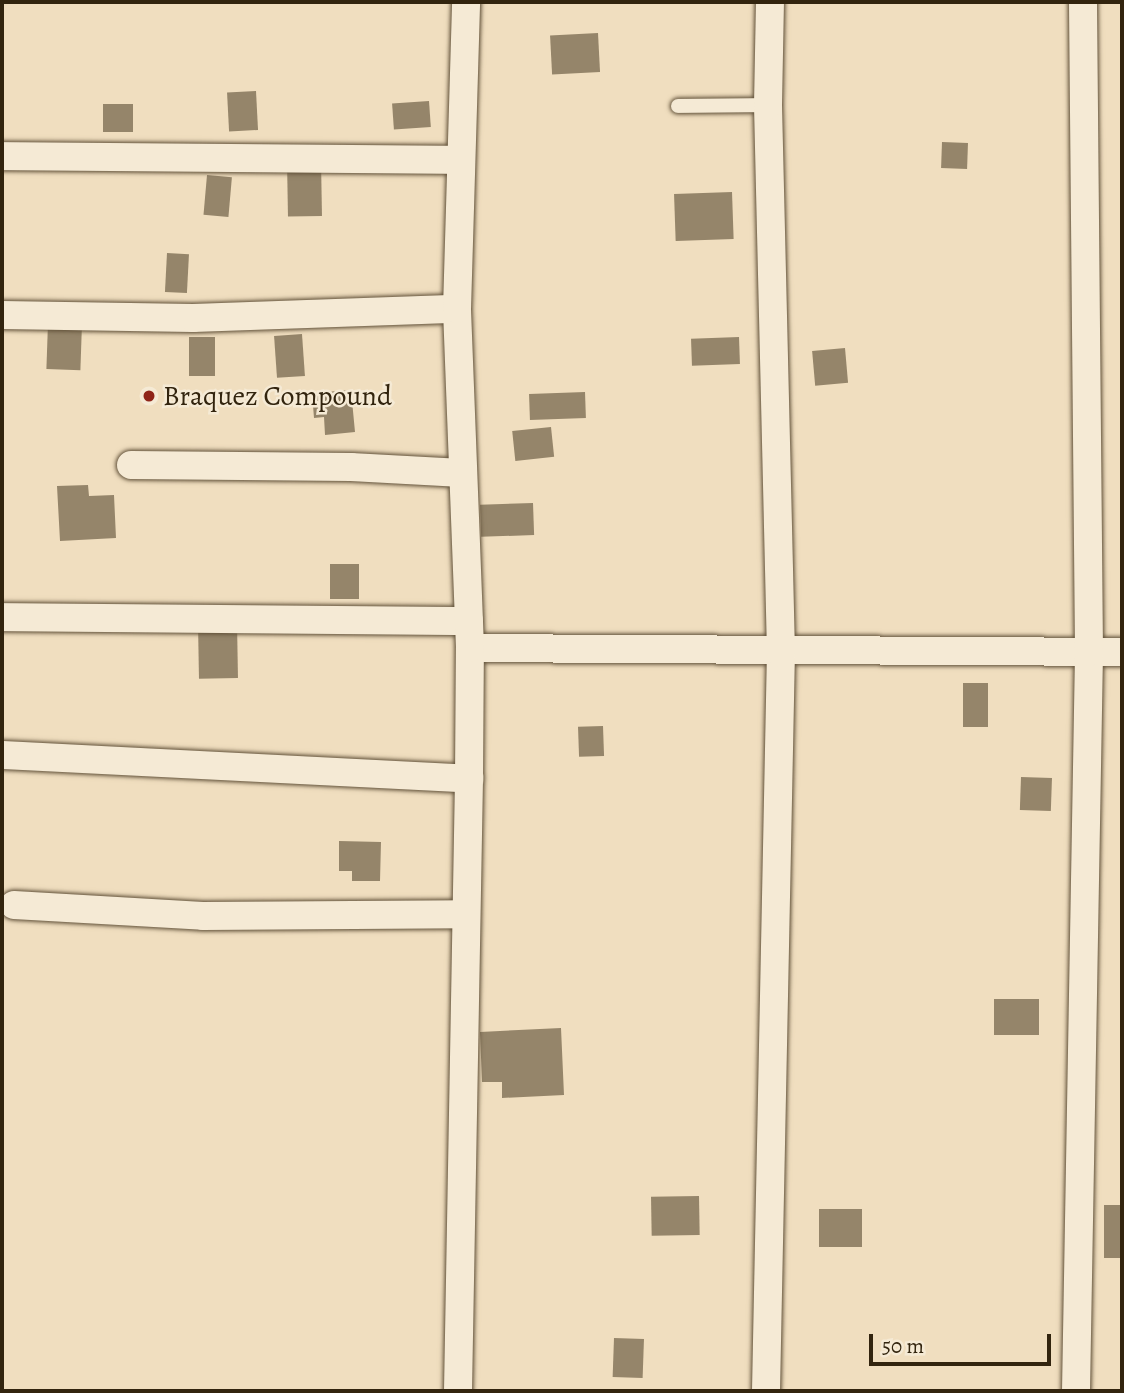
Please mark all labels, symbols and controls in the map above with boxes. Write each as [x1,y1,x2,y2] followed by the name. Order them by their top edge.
[163,379,392,413] place label: Braquez Compound
[141,388,157,404] marker: Braquez Compound
[872,1320,1054,1364] scale bar
[882,1332,924,1360] text: 50 m

